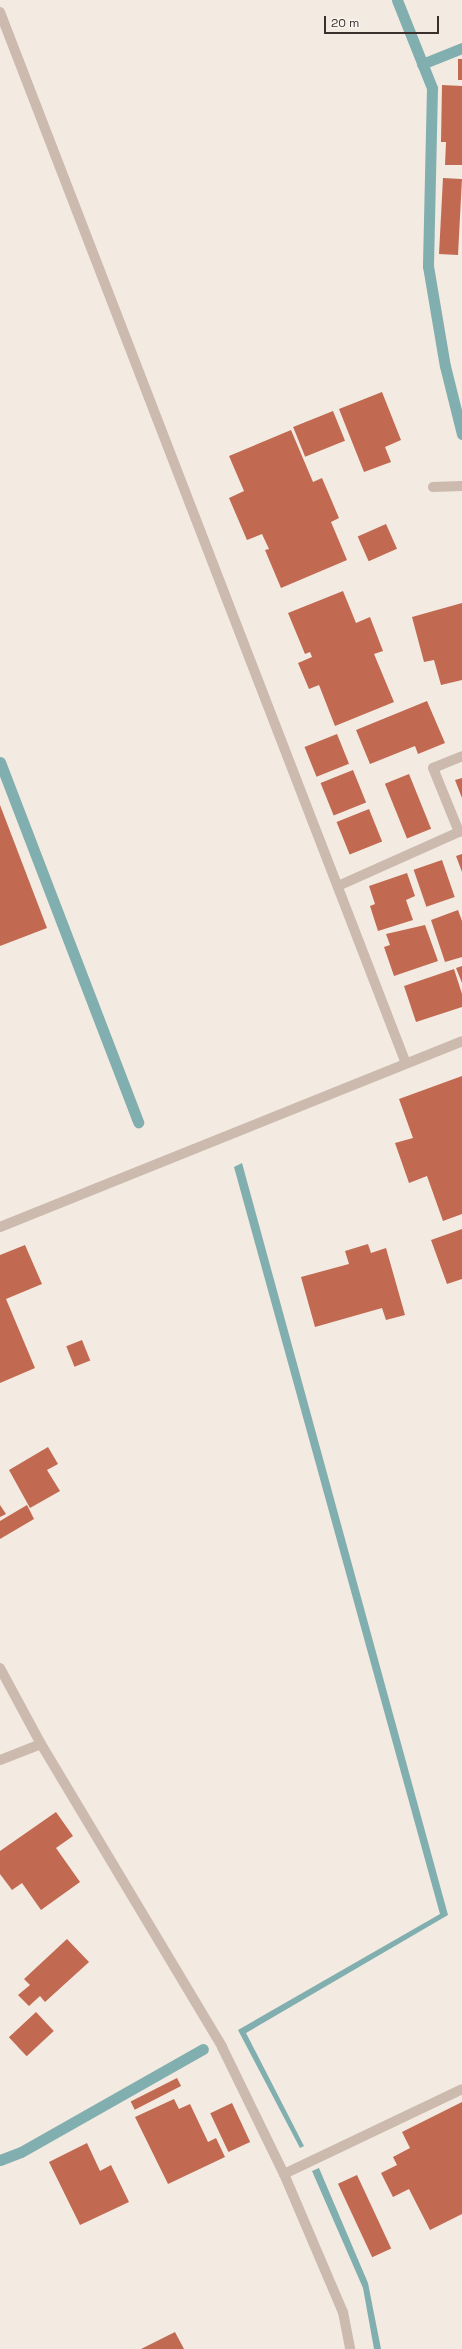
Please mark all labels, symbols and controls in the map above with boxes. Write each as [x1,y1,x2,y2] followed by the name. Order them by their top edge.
[326,8,441,34] scale bar
[331,15,359,31] text: 20 m

